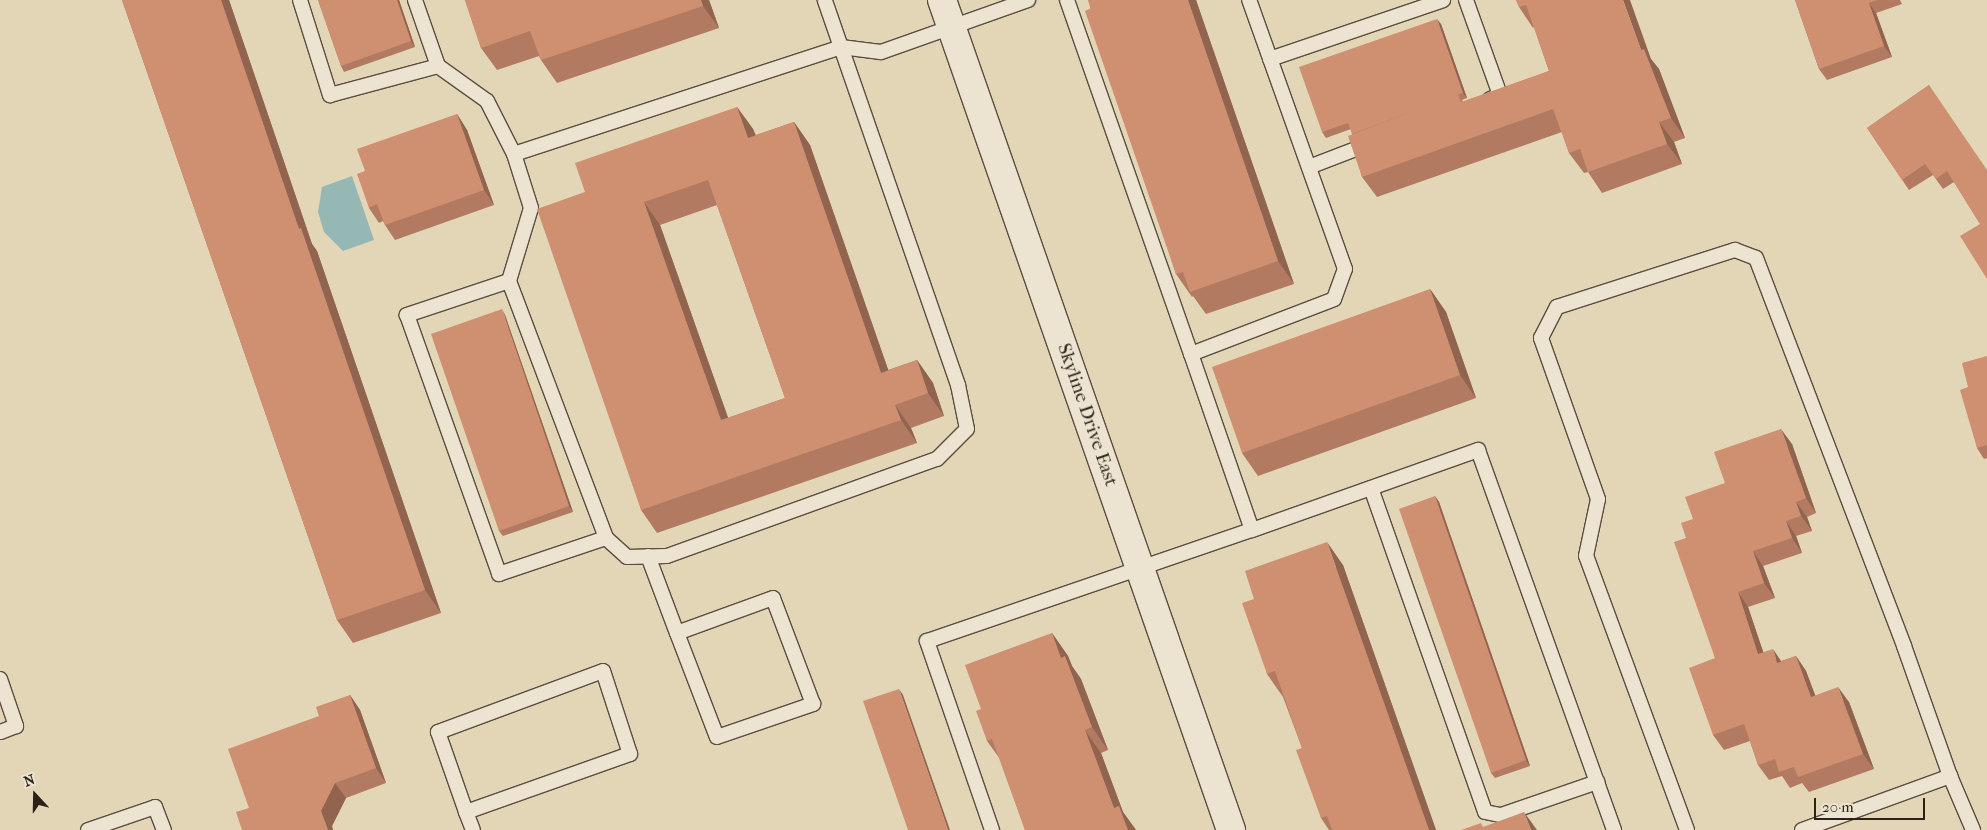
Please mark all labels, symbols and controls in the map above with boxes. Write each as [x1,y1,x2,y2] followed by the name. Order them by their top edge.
[1052,341,1122,489] street label: Skyline Drive East
[10,770,60,820] north arrow
[21,771,37,790] text: N
[1817,788,1928,820] scale bar
[1822,798,1854,816] text: 20 m

